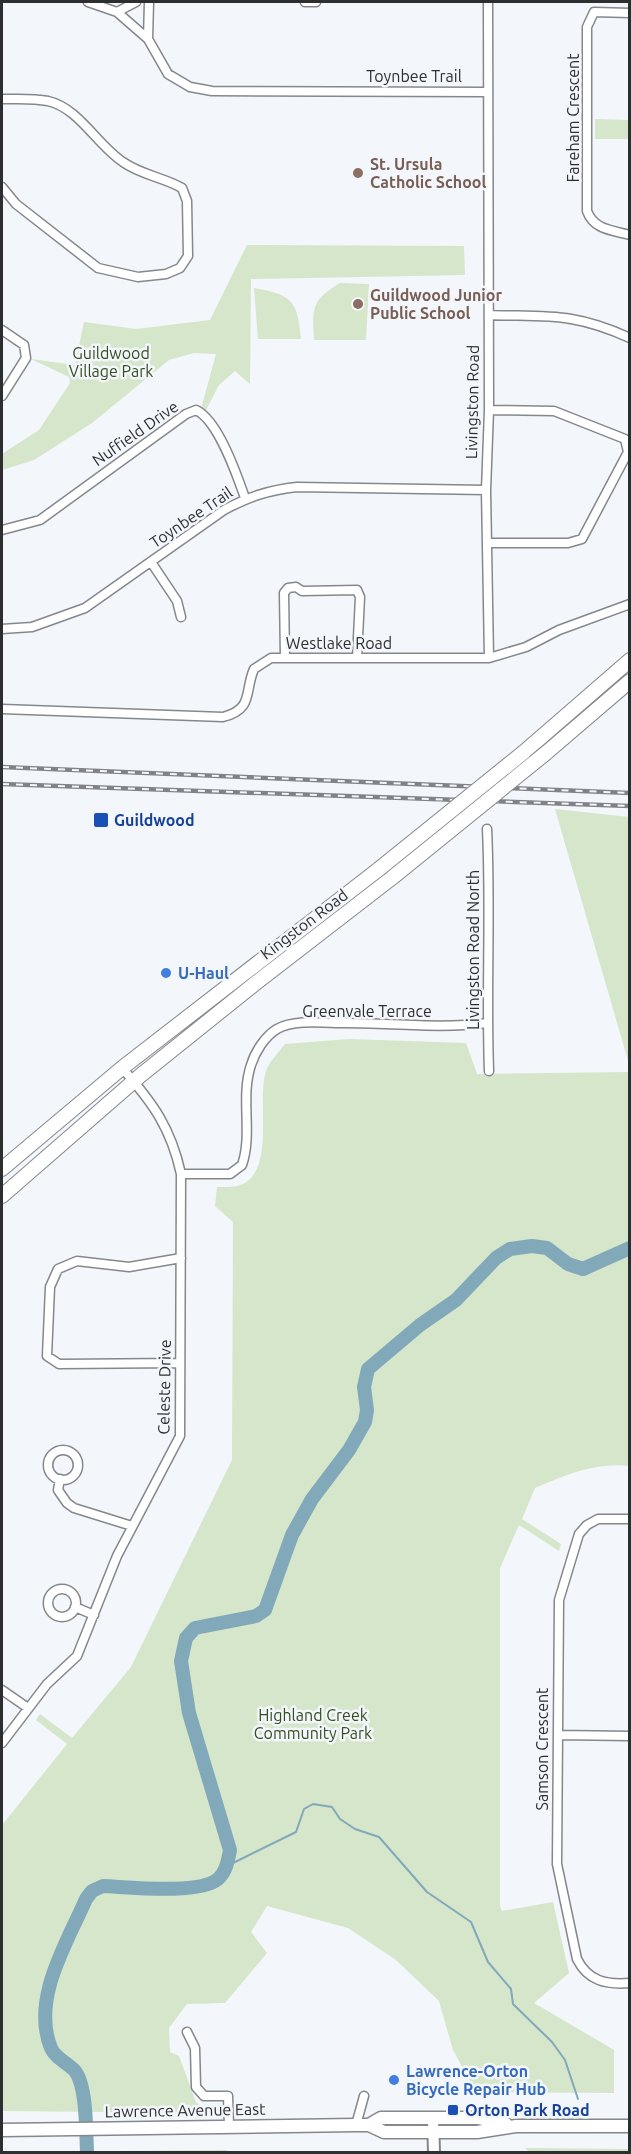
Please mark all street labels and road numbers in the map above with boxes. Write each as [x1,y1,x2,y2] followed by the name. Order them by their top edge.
[564,53,582,183] street label: Fareham Crescent
[366,67,462,85] street label: Toynbee Trail
[462,345,482,459] street label: Livingston Road
[89,397,181,469] street label: Nuffield Drive
[146,483,236,551] street label: Toynbee Trail
[286,634,392,652] street label: Westlake Road
[464,870,482,1030] street label: Livingston Road North
[257,885,351,963] street label: Kingston Road
[302,1002,432,1020] street label: Greenvale Terrace
[154,1339,174,1435] street label: Celeste Drive
[533,1687,551,1810] street label: Samson Crescent
[105,2100,266,2120] street label: Lawrence Avenue East

